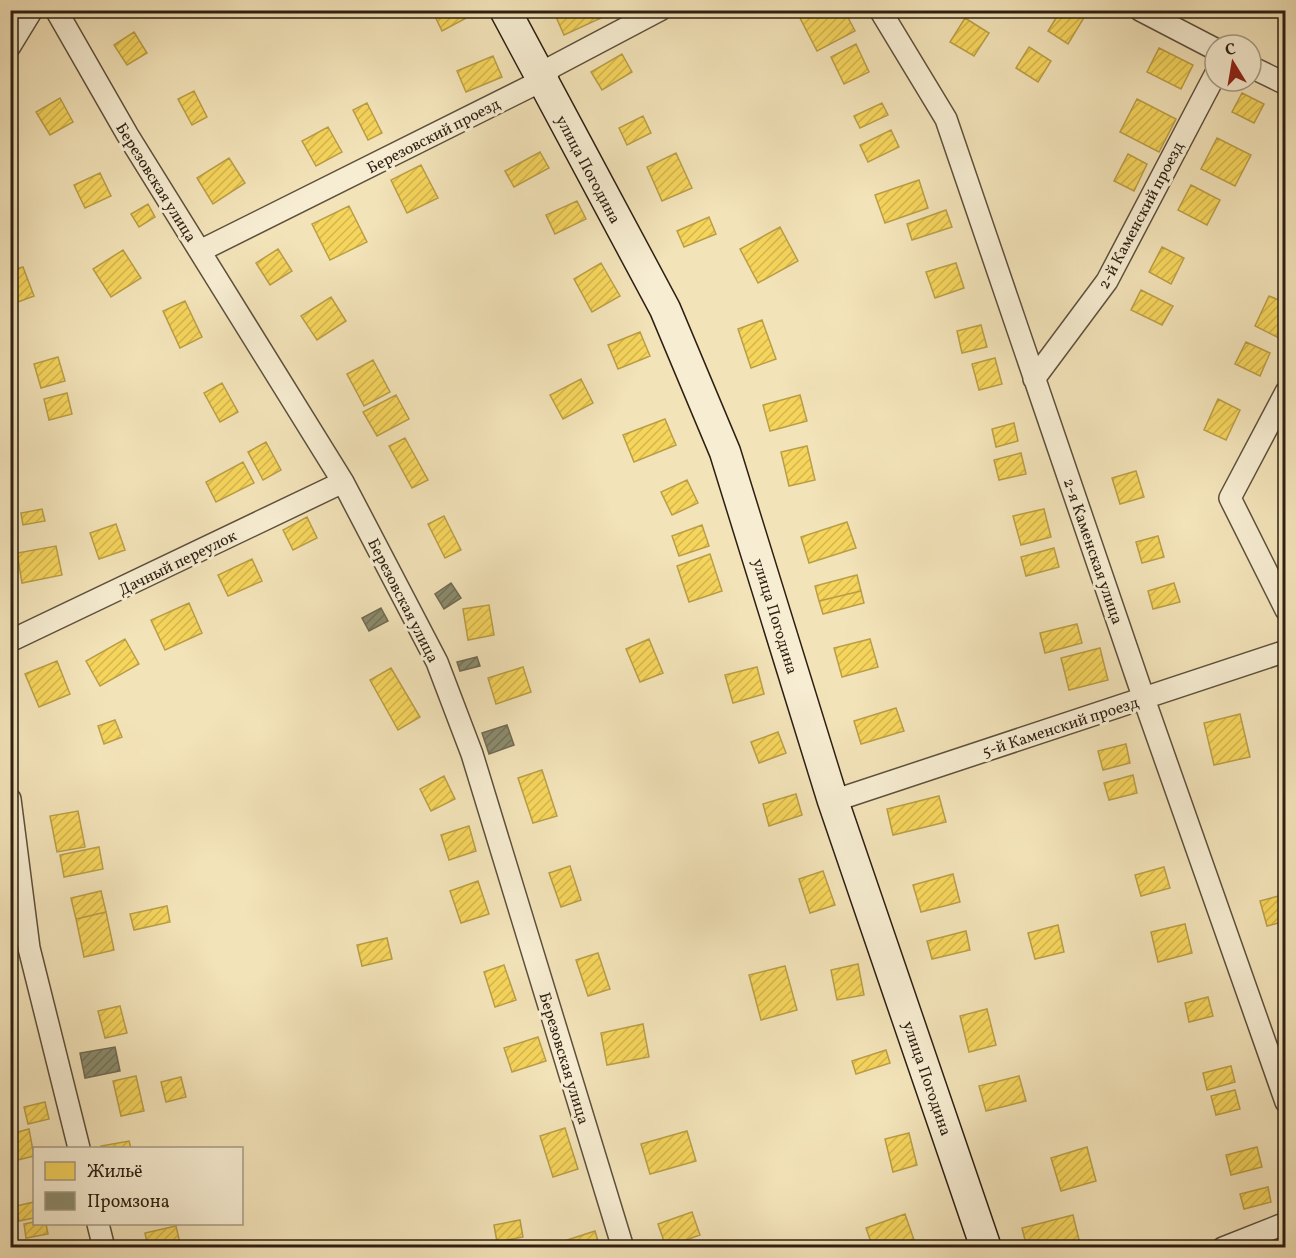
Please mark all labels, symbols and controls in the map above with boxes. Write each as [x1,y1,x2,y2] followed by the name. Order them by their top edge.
[1203,33,1263,93] north arrow
[1223,38,1238,62] text: С
[364,94,504,180] street label: Березовский проезд
[549,112,625,228] street label: улица Погодина
[110,119,201,247] street label: Березовская улица
[1093,138,1190,294] street label: 2-й Каменский проезд
[1057,476,1127,628] street label: 2-я Каменская улица
[115,525,241,602] street label: Дачный переулок
[361,535,443,667] street label: Березовская улица
[746,556,802,677] street label: улица Погодина
[980,692,1142,764] street label: 5-й Каменский проезд
[533,990,594,1127] street label: Березовская улица
[896,1018,956,1139] street label: улица Погодина
[33,1147,243,1225] legend
[87,1160,143,1185] text: Жильё
[87,1190,170,1215] text: Промзона

